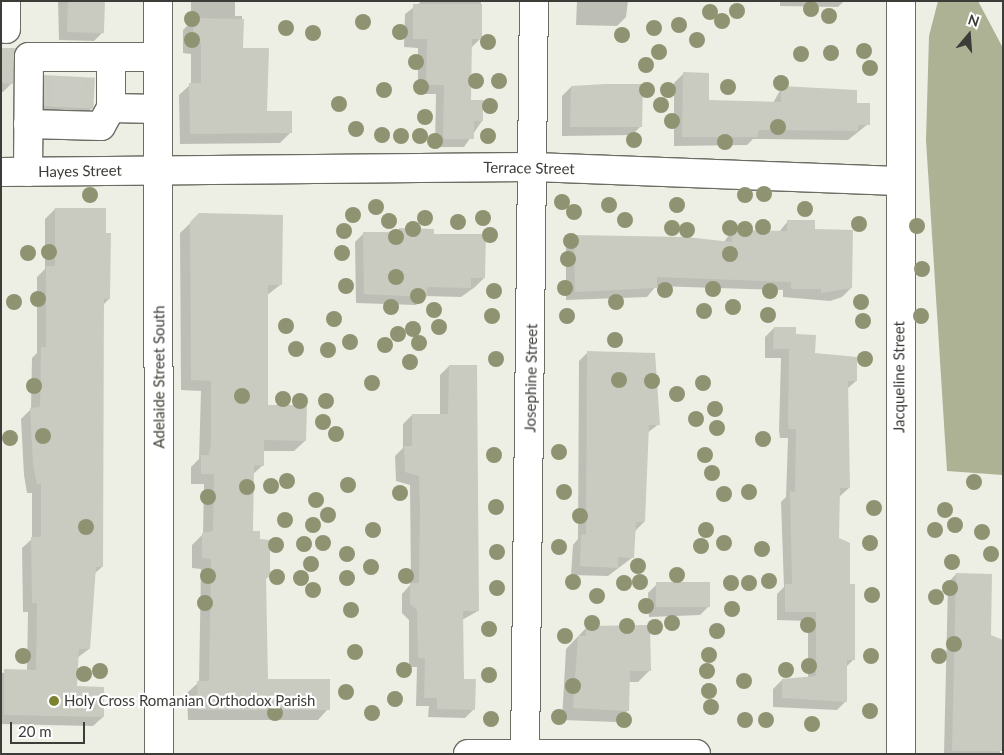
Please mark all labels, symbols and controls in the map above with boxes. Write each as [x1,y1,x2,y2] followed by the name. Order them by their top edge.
[944,10,994,60] north arrow
[966,11,982,30] text: N
[483,158,575,178] street label: Terrace Street
[38,161,122,181] street label: Hayes Street
[150,305,168,449] street label: Adelaide Street South
[890,321,908,433] street label: Jacqueline Street
[521,323,541,433] street label: Josephine Street
[64,692,316,710] place label: Holy Cross Romanian Orthodox Parish
[48,695,60,707] marker: Holy Cross Romanian Orthodox Parish
[12,712,88,744] scale bar
[18,722,52,740] text: 20 m

